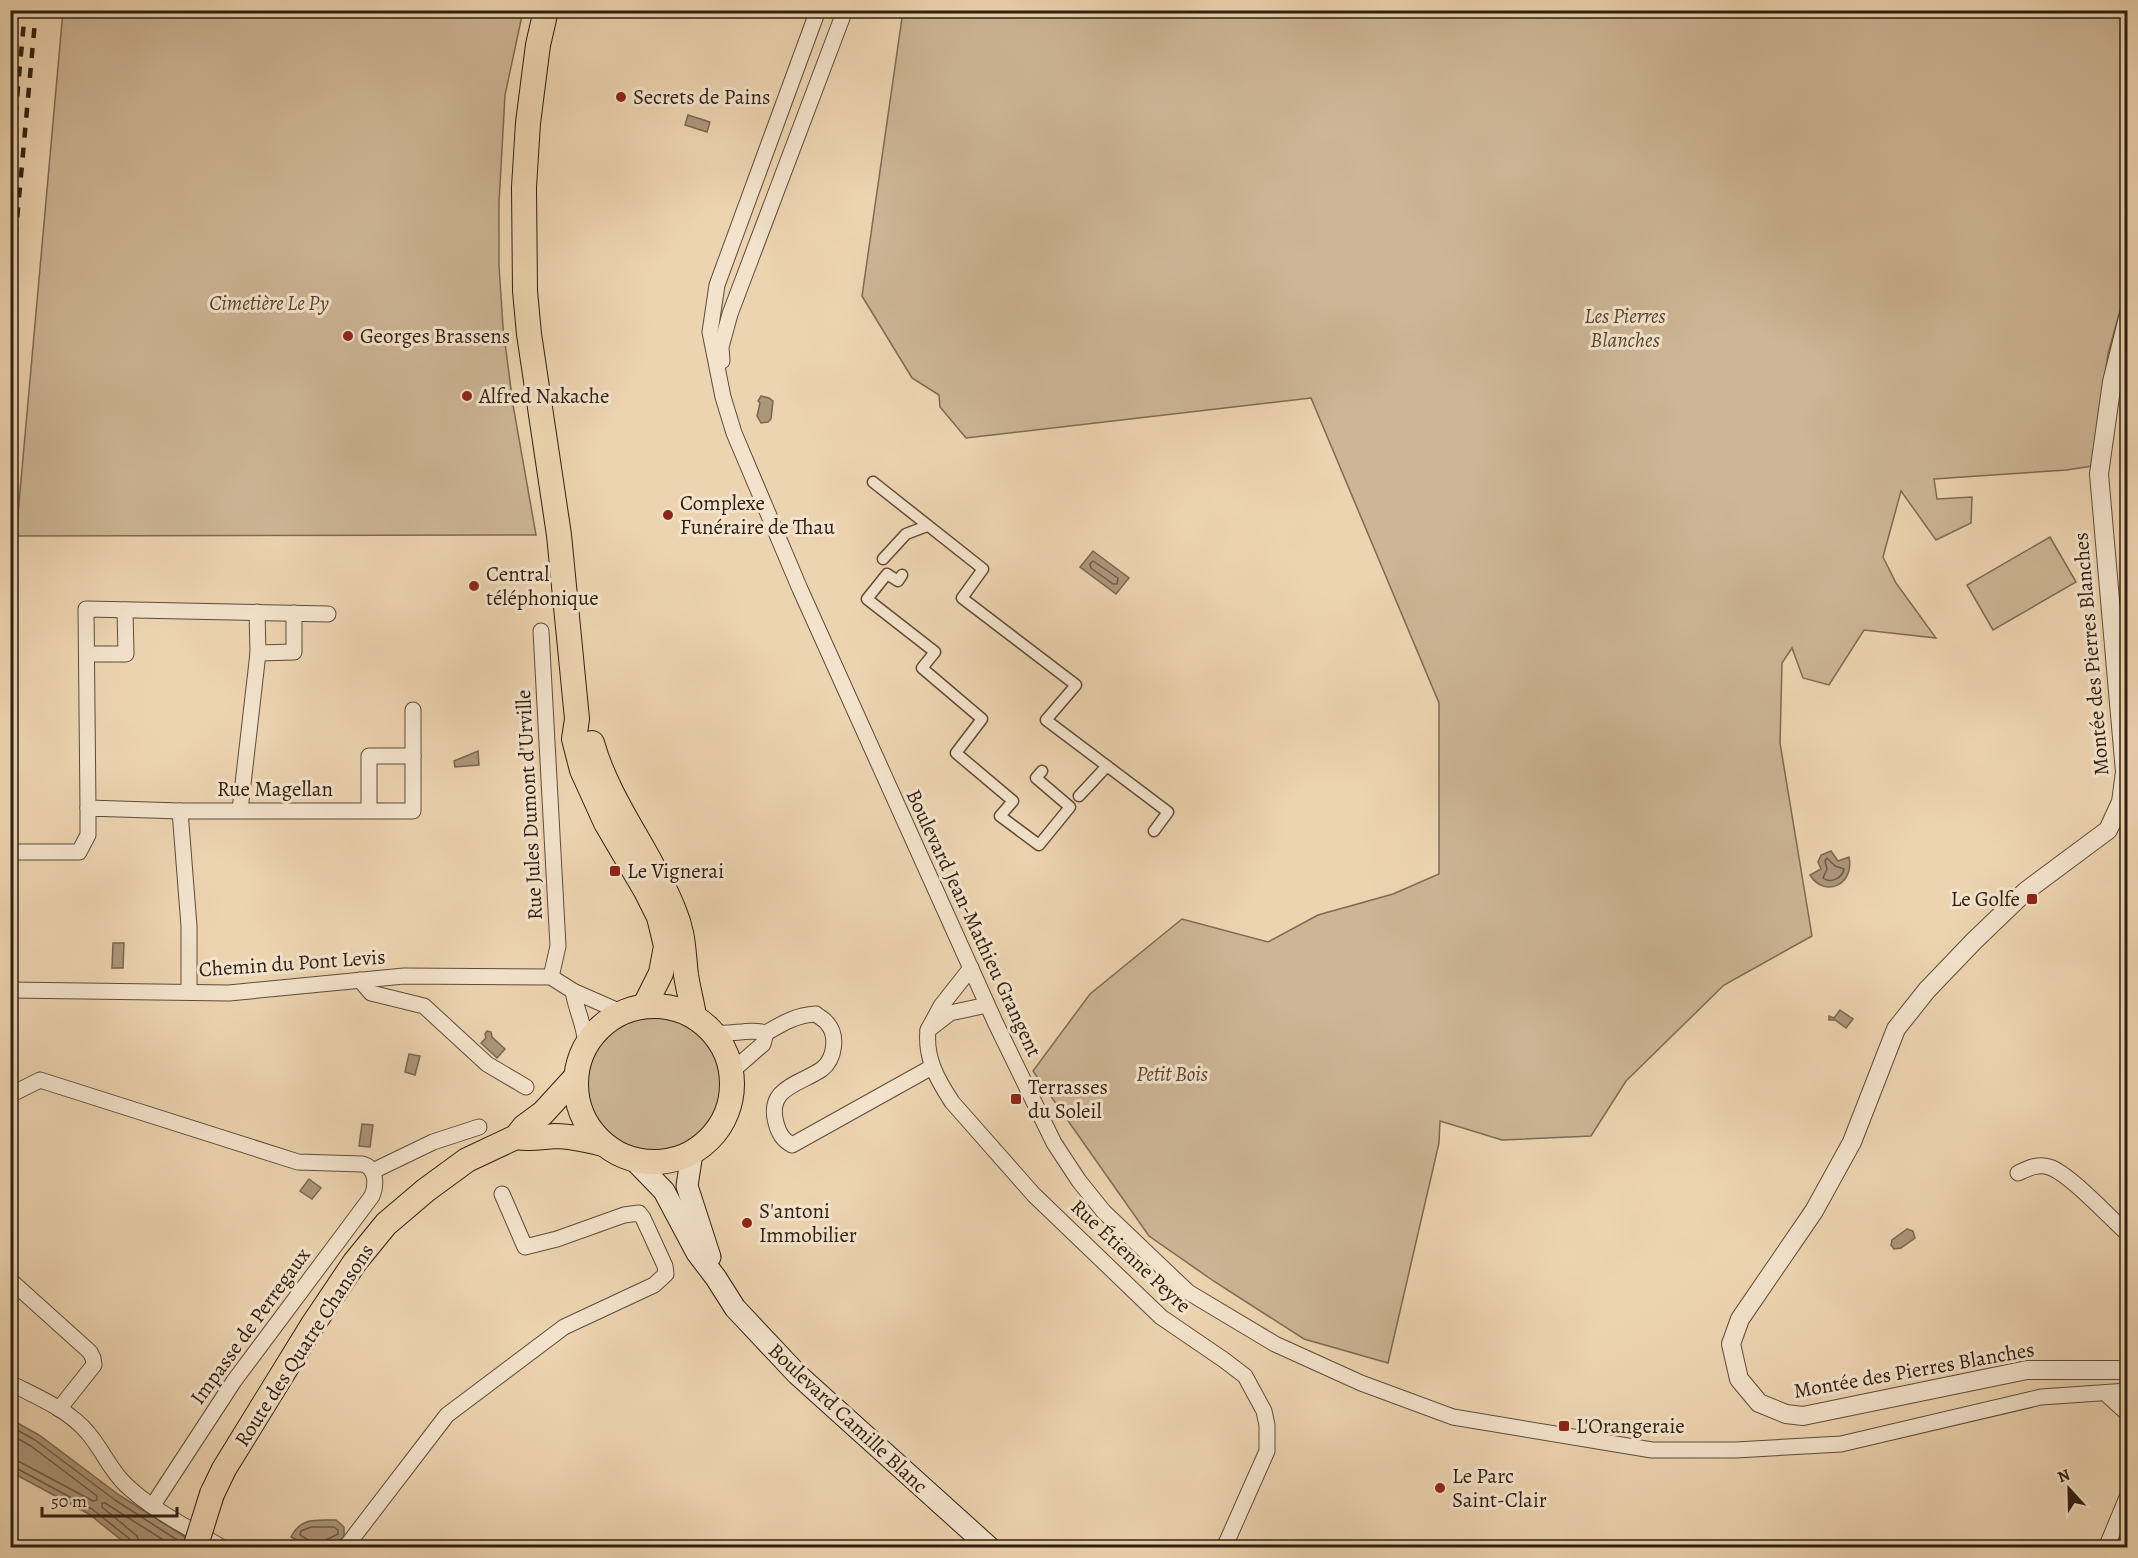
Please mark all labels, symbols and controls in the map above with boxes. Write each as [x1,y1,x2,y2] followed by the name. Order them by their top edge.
[633,83,770,111] place label: Secrets de Pains
[614,90,628,104] marker: Secrets de Pains
[209,289,329,317] park label: Cimetière Le Py
[1584,302,1666,354] park label: Les Pierres Blanches
[360,322,510,350] place label: Georges Brassens
[341,329,355,343] marker: Georges Brassens
[478,382,609,410] place label: Alfred Nakache
[460,389,474,403] marker: Alfred Nakache
[680,489,835,541] place label: Complexe Funéraire de Thau
[661,508,675,522] marker: Complexe Funéraire de Thau
[2066,531,2116,777] street label: Montée des Pierres Blanches
[486,560,599,612] place label: Central téléphonique
[467,579,481,593] marker: Central téléphonique
[509,689,549,921] street label: Rue Jules Dumont d'Urville
[217,775,333,803] street label: Rue Magellan
[900,785,1048,1061] street label: Boulevard Jean-Mathieu Grangent
[627,857,724,885] place label: Le Vignerai
[608,864,622,878] marker: Le Vignerai
[1951,885,2020,913] place label: Le Golfe
[2025,892,2039,906] marker: Le Golfe
[198,943,386,983] street label: Chemin du Pont Levis
[1136,1060,1208,1088] park label: Petit Bois
[1028,1073,1108,1125] place label: Terrasses du Soleil
[1009,1092,1023,1106] marker: Terrasses du Soleil
[1065,1193,1197,1319] street label: Rue Étienne Peyre
[759,1197,857,1249] place label: S'antoni Immobilier
[740,1216,754,1230] marker: S'antoni Immobilier
[228,1238,380,1452] street label: Route des Quatre Chansons
[184,1242,316,1410] street label: Impasse de Perregaux
[1791,1335,2037,1405] street label: Montée des Pierres Blanches
[762,1337,934,1499] street label: Boulevard Camille Blanc
[1576,1412,1685,1440] place label: L'Orangeraie
[1557,1419,1571,1433] marker: L'Orangeraie
[2039,1459,2099,1519] north arrow
[1452,1462,1547,1514] place label: Le Parc Saint-Clair
[2054,1464,2074,1488] text: N
[42,1480,177,1518] scale bar
[1433,1481,1447,1495] marker: Le Parc Saint-Clair
[51,1489,87,1513] text: 50 m

